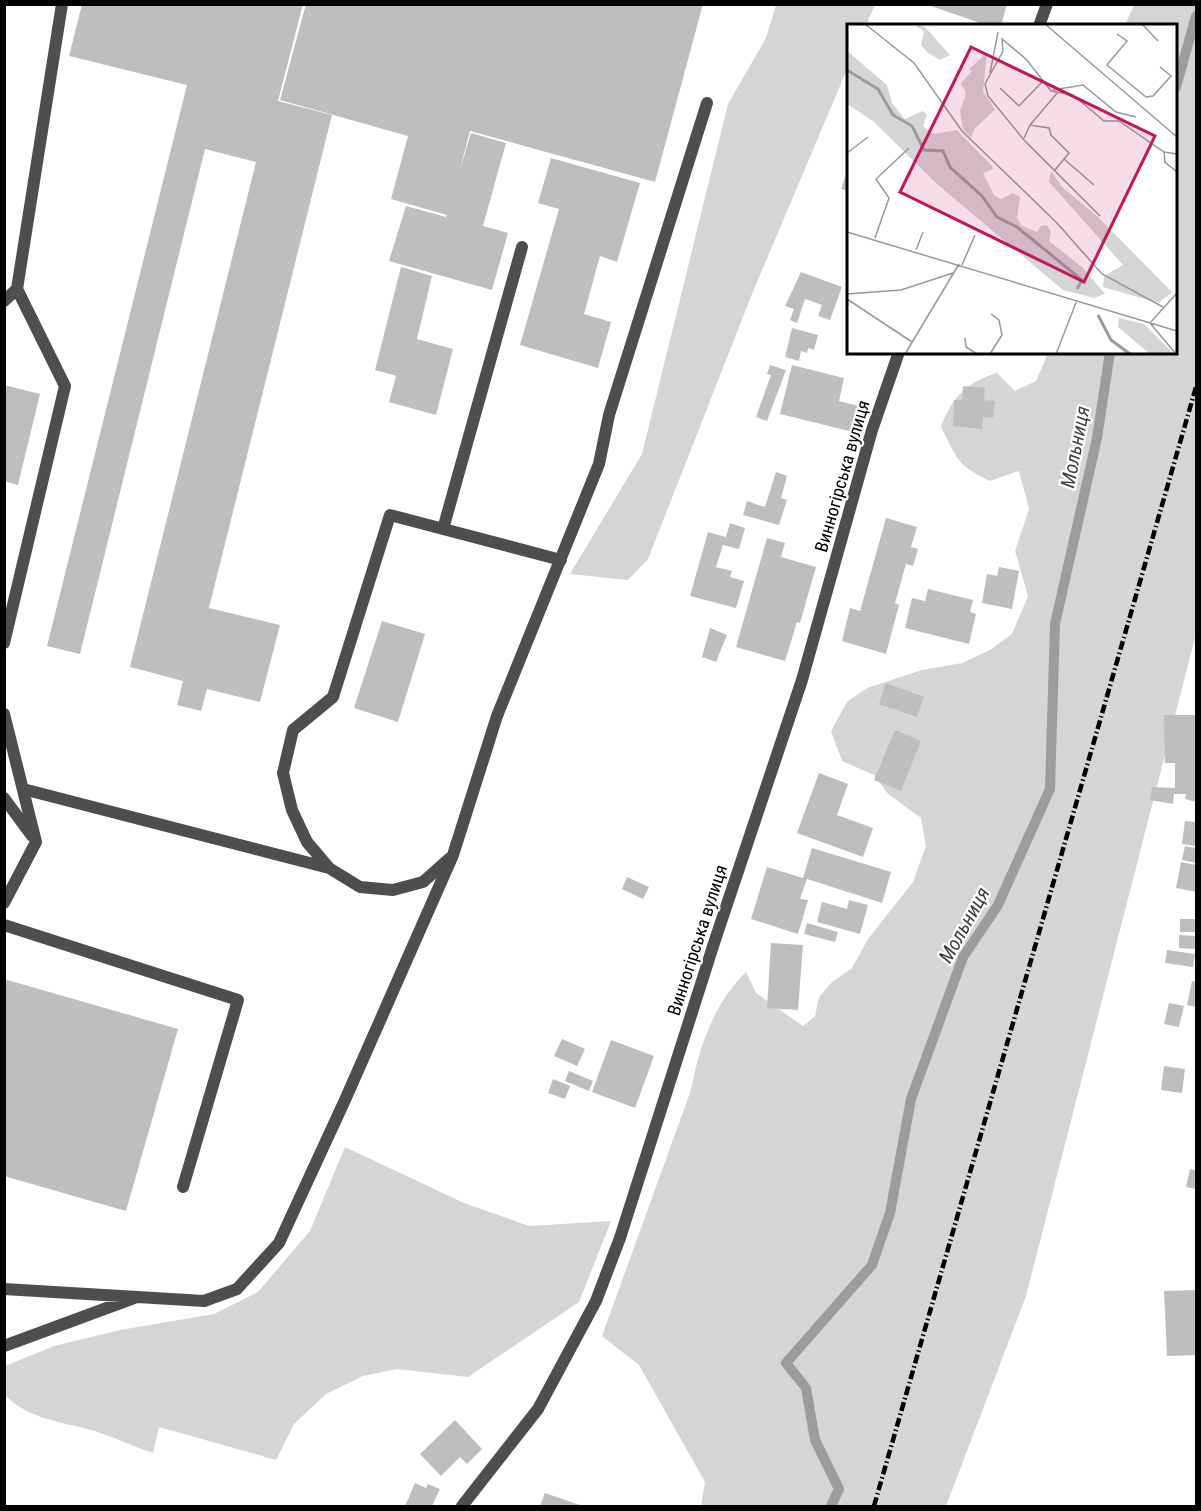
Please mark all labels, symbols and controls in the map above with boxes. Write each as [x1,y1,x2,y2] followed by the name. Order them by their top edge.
[847,24,1177,354] inset map
[810,398,874,554] street label: Винногірська вулиця
[1055,404,1095,490] water label: Мольниця
[663,862,731,1018] street label: Винногірська вулиця
[933,883,995,967] water label: Мольниця

